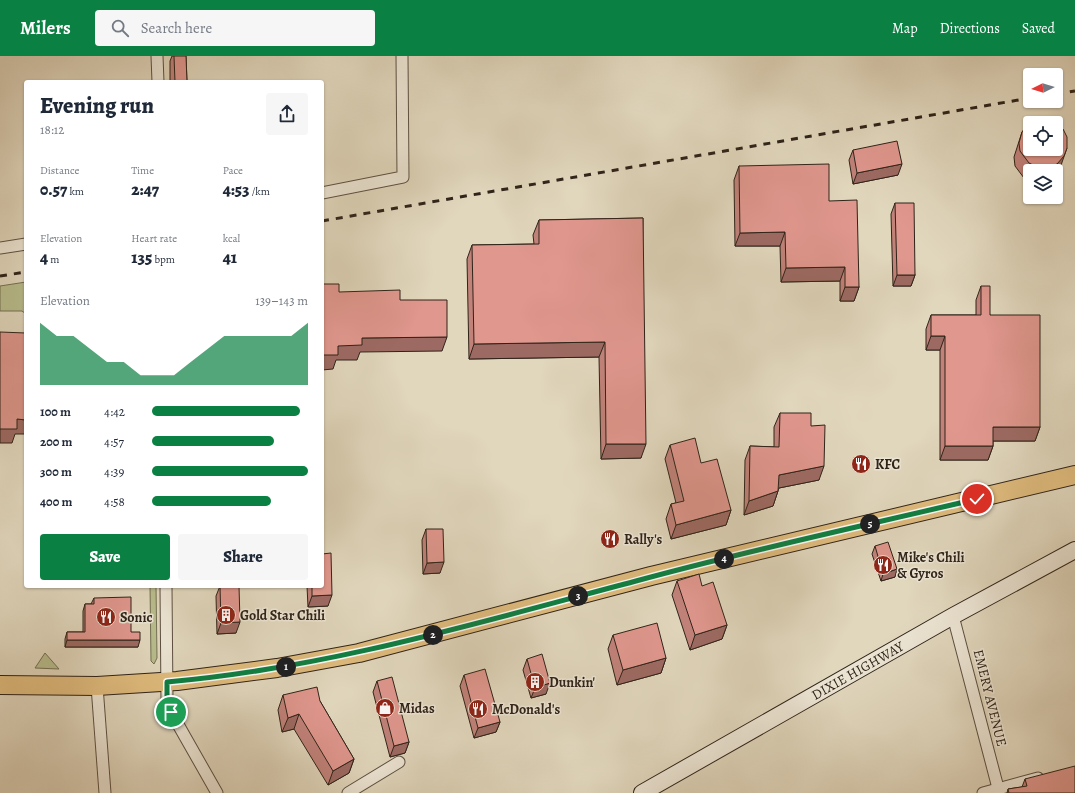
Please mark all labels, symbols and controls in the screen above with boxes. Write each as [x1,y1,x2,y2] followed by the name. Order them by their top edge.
[95,10,375,46] search box
[20,15,71,41] text: Milers
[109,17,131,39] icon: search
[141,18,212,38] text: Search here
[892,19,918,38] text: Map
[940,19,1000,38] text: Directions
[1022,19,1055,38] text: Saved
[1023,68,1063,108] north arrow
[1023,68,1063,204] map controls
[40,91,154,121] text: Evening run
[266,93,308,135] button: share
[1023,116,1063,156] button: locate
[40,121,64,138] text: 18:12
[40,163,79,178] text: Distance
[131,163,154,178] text: Time
[223,163,243,178] text: Pace
[1023,164,1063,204] button: layers
[40,178,67,201] text: 0.57
[131,178,159,201] text: 2:47
[223,178,250,201] text: 4:53
[67,184,84,199] text: km
[250,184,270,199] text: /km
[40,231,82,246] text: Elevation
[131,231,177,246] text: Heart rate
[223,231,240,246] text: kcal
[40,246,48,269] text: 4
[131,246,152,269] text: 135
[223,246,237,269] text: 41
[48,252,60,267] text: m
[152,252,175,267] text: bpm
[40,292,90,309] text: Elevation
[255,292,308,309] text: 139–143 m
[40,403,71,420] text: 100 m
[104,403,125,420] text: 4:42
[40,433,73,450] text: 200 m
[104,433,124,450] text: 4:57
[850,453,872,475] restaurant icon: KFC
[875,455,900,474] place label: KFC
[40,463,72,480] text: 300 m
[104,463,124,480] text: 4:39
[960,482,994,516] pin
[966,488,988,510] icon: check
[40,493,72,510] text: 400 m
[104,493,125,510] text: 4:58
[860,514,880,534] pin: 5
[868,516,872,531] text: 5
[599,528,621,550] restaurant icon: Rally's
[624,530,663,549] place label: Rally's
[40,534,170,580] button: Save
[178,534,308,580] button: Share
[897,548,965,583] place label: Mike's Chili & Gyros
[714,549,734,569] pin: 4
[721,551,727,566] text: 4
[872,554,894,576] restaurant icon: Mike's Chili & Gyros
[568,586,588,606] pin: 3
[576,588,580,603] text: 3
[215,604,237,626] building icon: Gold Star Chili
[95,606,117,628] restaurant icon: Sonic
[240,606,325,625] place label: Gold Star Chili
[120,608,153,627] place label: Sonic
[423,625,443,645] pin: 2
[430,627,436,642] text: 2
[808,636,908,704] street label: DIXIE HIGHWAY
[969,647,1011,749] street label: EMERY AVENUE
[276,657,296,677] pin: 1
[284,659,288,674] text: 1
[524,671,546,693] building icon: Dunkin'
[549,673,596,692] place label: Dunkin'
[154,695,188,729] pin
[374,697,396,719] shop icon: Midas
[467,698,489,720] restaurant icon: McDonald's
[399,699,435,718] place label: Midas
[492,700,560,719] place label: McDonald's
[160,701,182,723] icon: arrive

